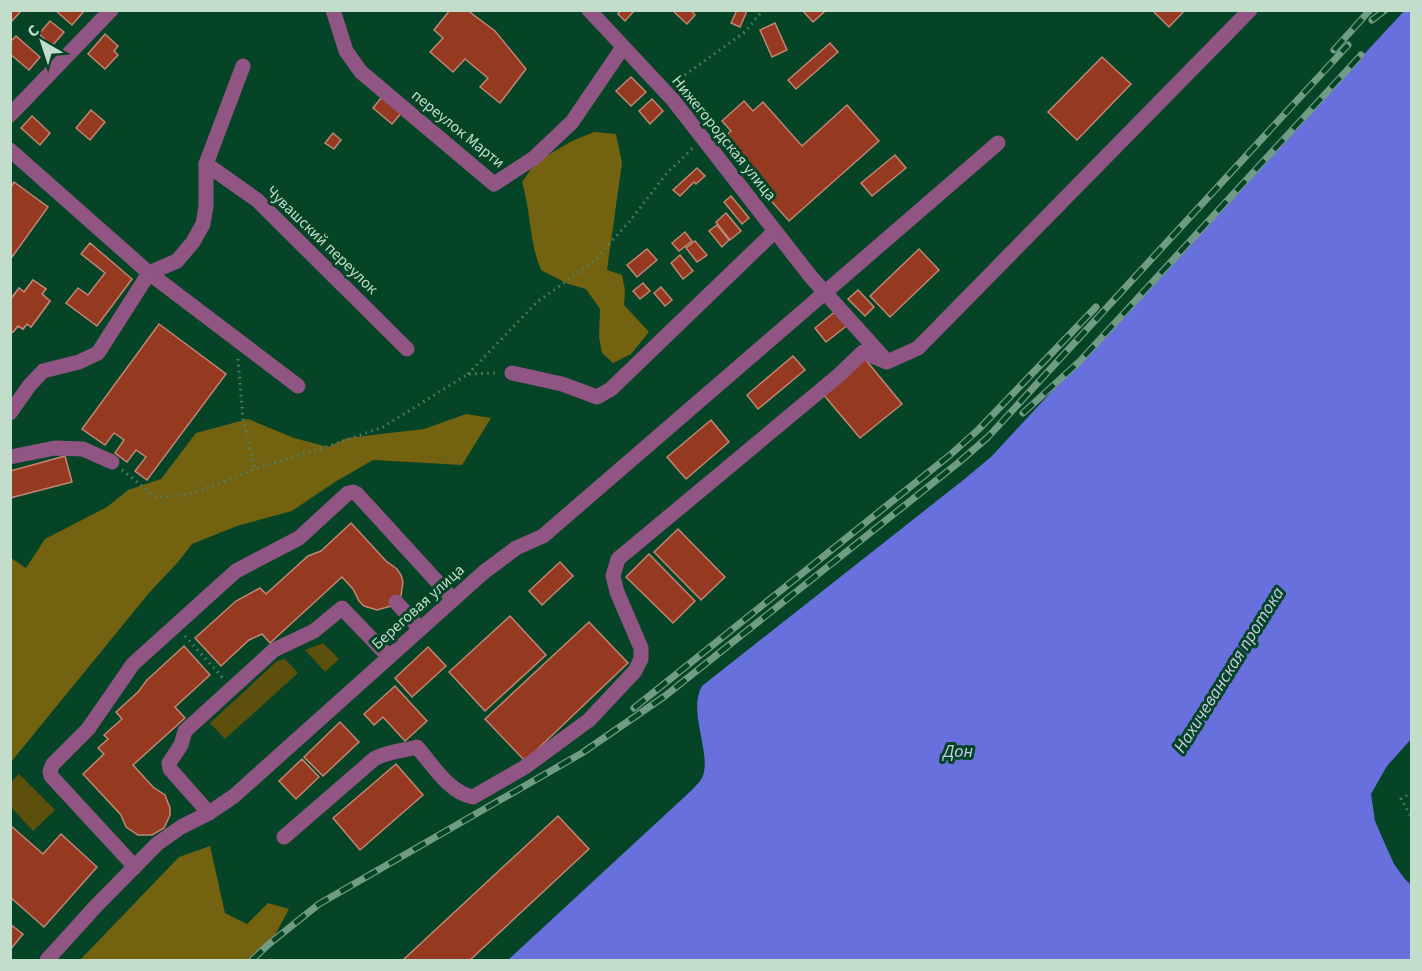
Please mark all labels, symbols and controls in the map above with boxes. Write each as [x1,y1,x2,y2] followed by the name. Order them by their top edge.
[12,12,72,72] north arrow
[23,20,44,43] text: С
[667,71,781,205] street label: Нижегородская улица
[407,85,509,173] street label: переулок Марти
[261,181,383,299] street label: Чувашский переулок
[367,559,469,655] street label: Береговая улица
[1168,582,1290,758] water label: Нахичеванская протока
[942,739,973,764] water label: Дон

